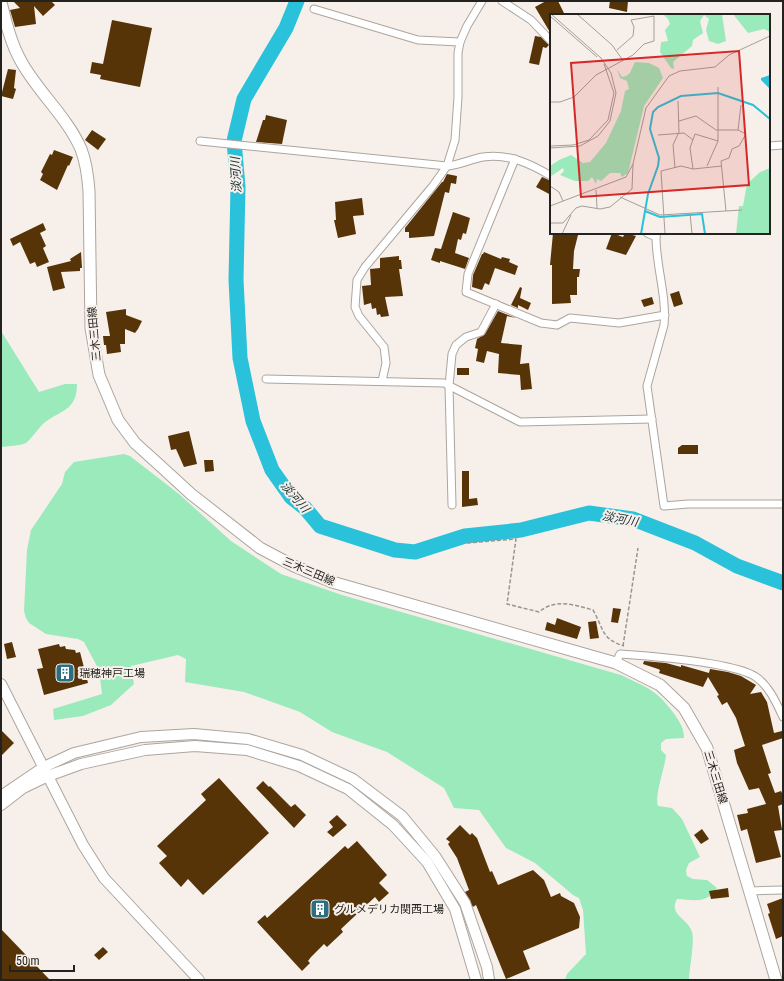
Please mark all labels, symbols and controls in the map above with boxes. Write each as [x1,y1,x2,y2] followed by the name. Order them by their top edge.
[550,14,770,234] inset map
[228,155,244,193] water label: 淡河川
[86,306,103,362] street label: 三木三田線
[278,479,313,517] water label: 淡河川
[601,509,641,530] water label: 淡河川
[281,555,337,588] street label: 三木三田線
[54,662,76,684] building icon: 瑞穂神戸工場
[79,667,145,680] place label: 瑞穂神戸工場
[701,749,730,805] street label: 三木三田線
[309,898,331,920] building icon: グルメデリカ関西工場
[334,903,444,916] place label: グルメデリカ関西工場
[10,947,74,973] scale bar
[16,954,40,968] text: 50 m

